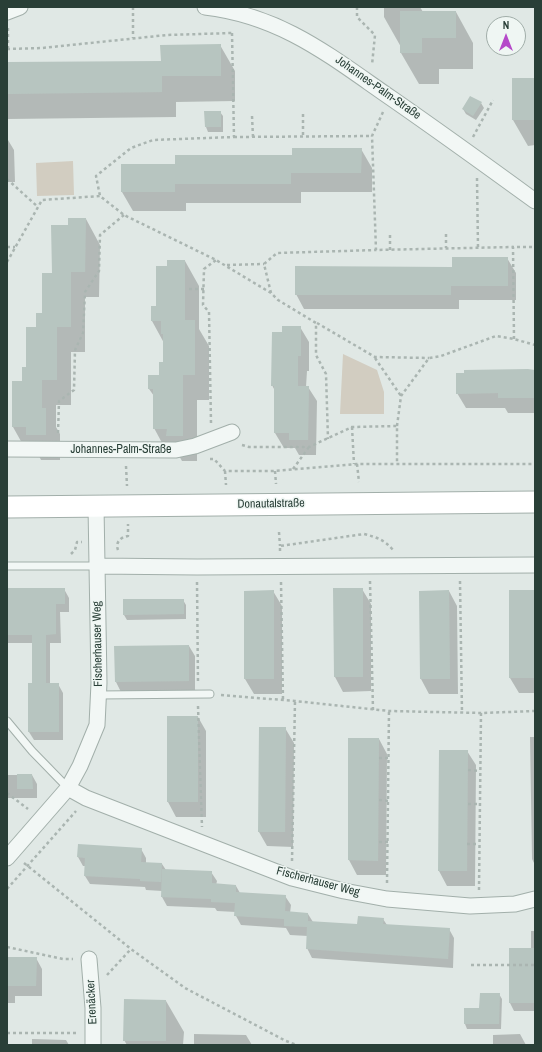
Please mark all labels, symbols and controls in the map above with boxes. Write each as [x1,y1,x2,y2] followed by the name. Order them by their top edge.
[486,16,526,56] north arrow
[503,18,509,32] text: N
[332,53,424,123] street label: Johannes-Palm-Straße
[70,443,172,457] street label: Johannes-Palm-Straße
[237,496,305,512] street label: Donautalstraße
[90,601,106,687] street label: Fischerhauser Weg
[275,864,361,900] street label: Fischerhauser Weg
[84,979,100,1025] street label: Erenäcker

